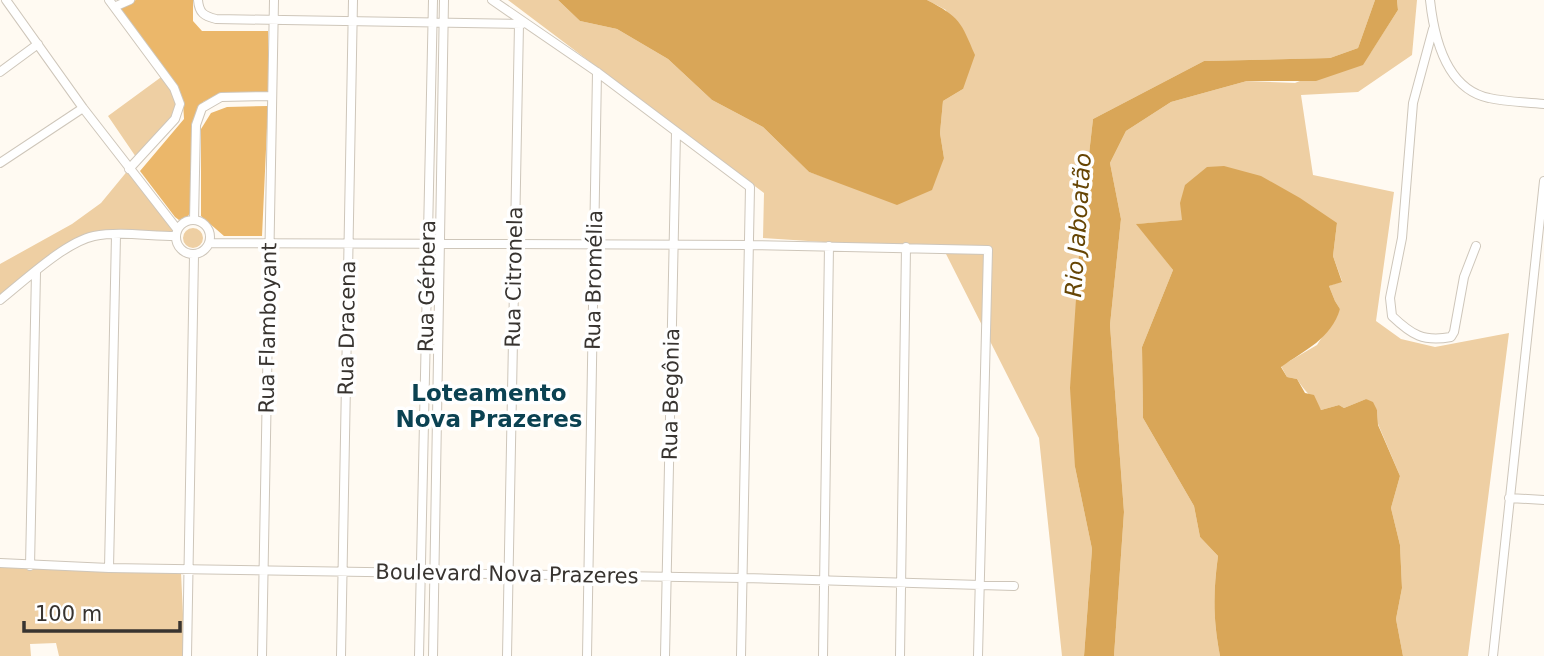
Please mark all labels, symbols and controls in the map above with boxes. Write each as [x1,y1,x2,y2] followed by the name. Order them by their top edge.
[1060,152,1096,298] water label: Rio Jaboatão
[501,206,527,348] street label: Rua Citronela
[581,210,607,350] street label: Rua Bromélia
[414,220,440,352] street label: Rua Gérbera
[255,242,281,414] street label: Rua Flamboyant
[334,260,360,396] street label: Rua Dracena
[658,328,684,460] street label: Rua Begônia
[396,380,582,432] district label: Loteamento Nova Prazeres
[375,560,639,588] street label: Boulevard Nova Prazeres
[24,590,180,634] scale bar
[35,602,102,626] text: 100 m

